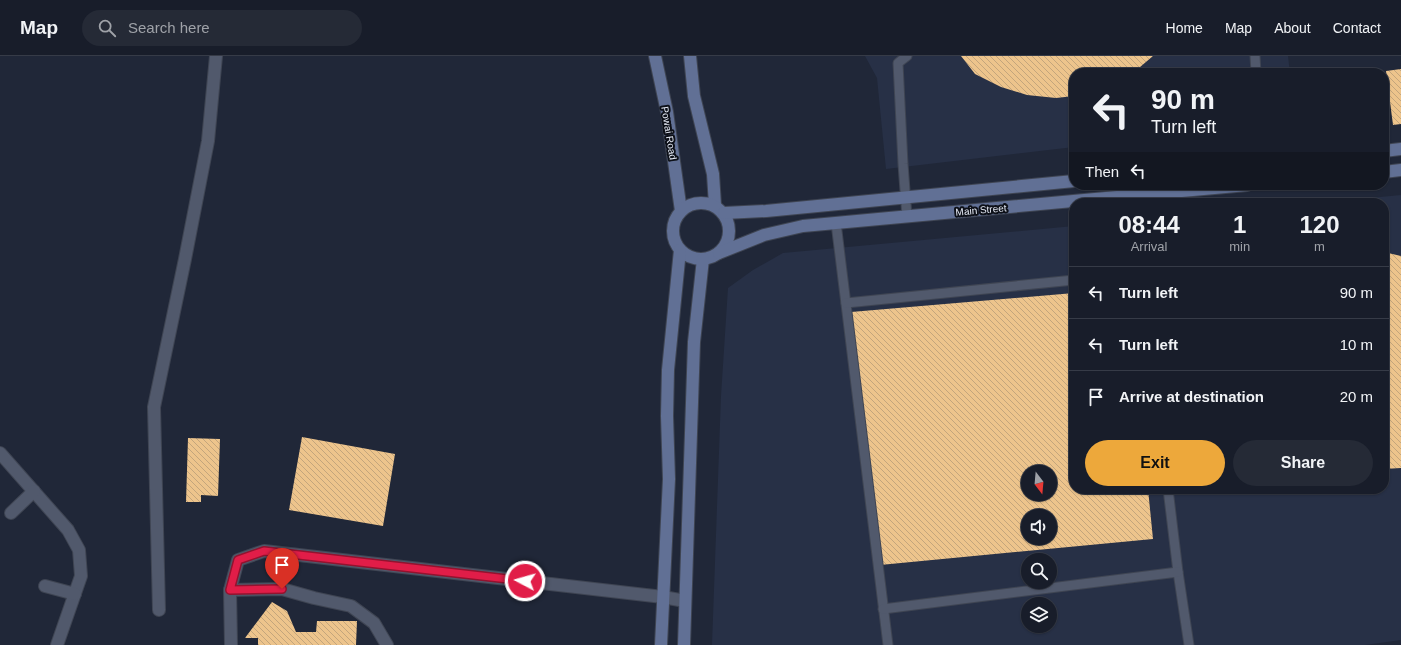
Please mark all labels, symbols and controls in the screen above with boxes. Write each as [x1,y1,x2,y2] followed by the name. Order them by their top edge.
[82,10,362,46] search box
[20,17,58,38] text: Map
[96,17,118,39] icon: search
[128,19,210,36] text: Search here
[1166,20,1203,36] text: Home
[1225,20,1252,36] text: Map
[1274,20,1311,36] text: About
[1333,20,1381,36] text: Contact
[1085,84,1137,136] icon: left
[1151,84,1215,115] text: 90 m
[659,106,679,160] street label: Powai Road
[1151,117,1216,137] text: Turn left
[1127,160,1149,182] icon: left
[1085,163,1119,180] text: Then
[955,202,1007,218] street label: Main Street
[1118,211,1180,238] text: 08:44
[1233,211,1246,238] text: 1
[1300,211,1340,238] text: 120
[1131,239,1168,254] text: Arrival
[1229,239,1250,254] text: min
[1314,239,1325,254] text: m
[1085,282,1107,304] icon: left
[1119,284,1178,301] text: Turn left
[1340,284,1373,301] text: 90 m
[1085,334,1107,356] icon: left
[1119,336,1178,353] text: Turn left
[1340,336,1373,353] text: 10 m
[1085,386,1107,408] icon: arrive
[1119,388,1264,405] text: Arrive at destination
[1340,388,1373,405] text: 20 m
[1085,440,1225,486] button: Exit
[1233,440,1373,486] button: Share
[1021,465,1057,501] north arrow
[1021,465,1057,633] map controls
[1021,509,1057,545] button: sound
[265,548,299,589] pin
[1021,553,1057,589] button: search
[271,554,293,576] icon: arrive
[504,560,546,602] position arrow
[1021,597,1057,633] button: layers

